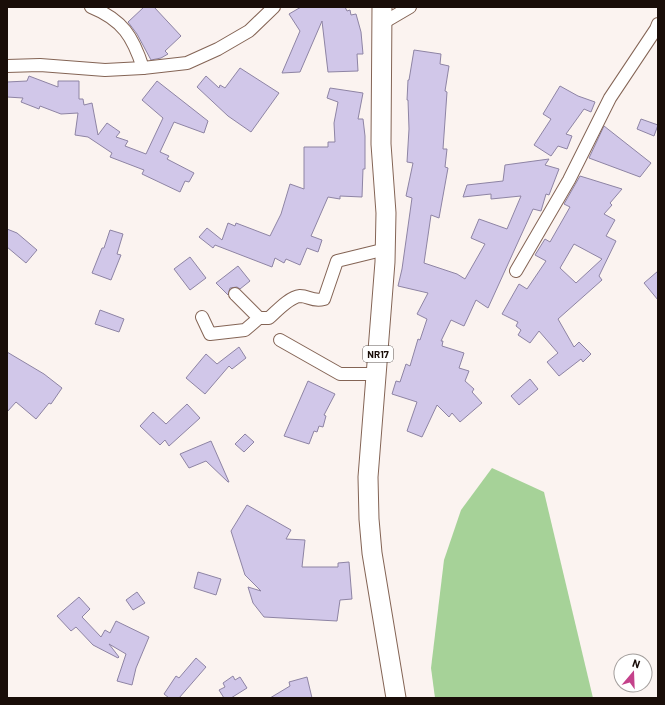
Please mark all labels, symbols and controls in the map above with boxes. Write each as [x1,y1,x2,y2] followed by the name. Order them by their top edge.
[363,346,393,362] road number: NR17
[613,653,653,693] north arrow
[631,656,642,670] text: N

